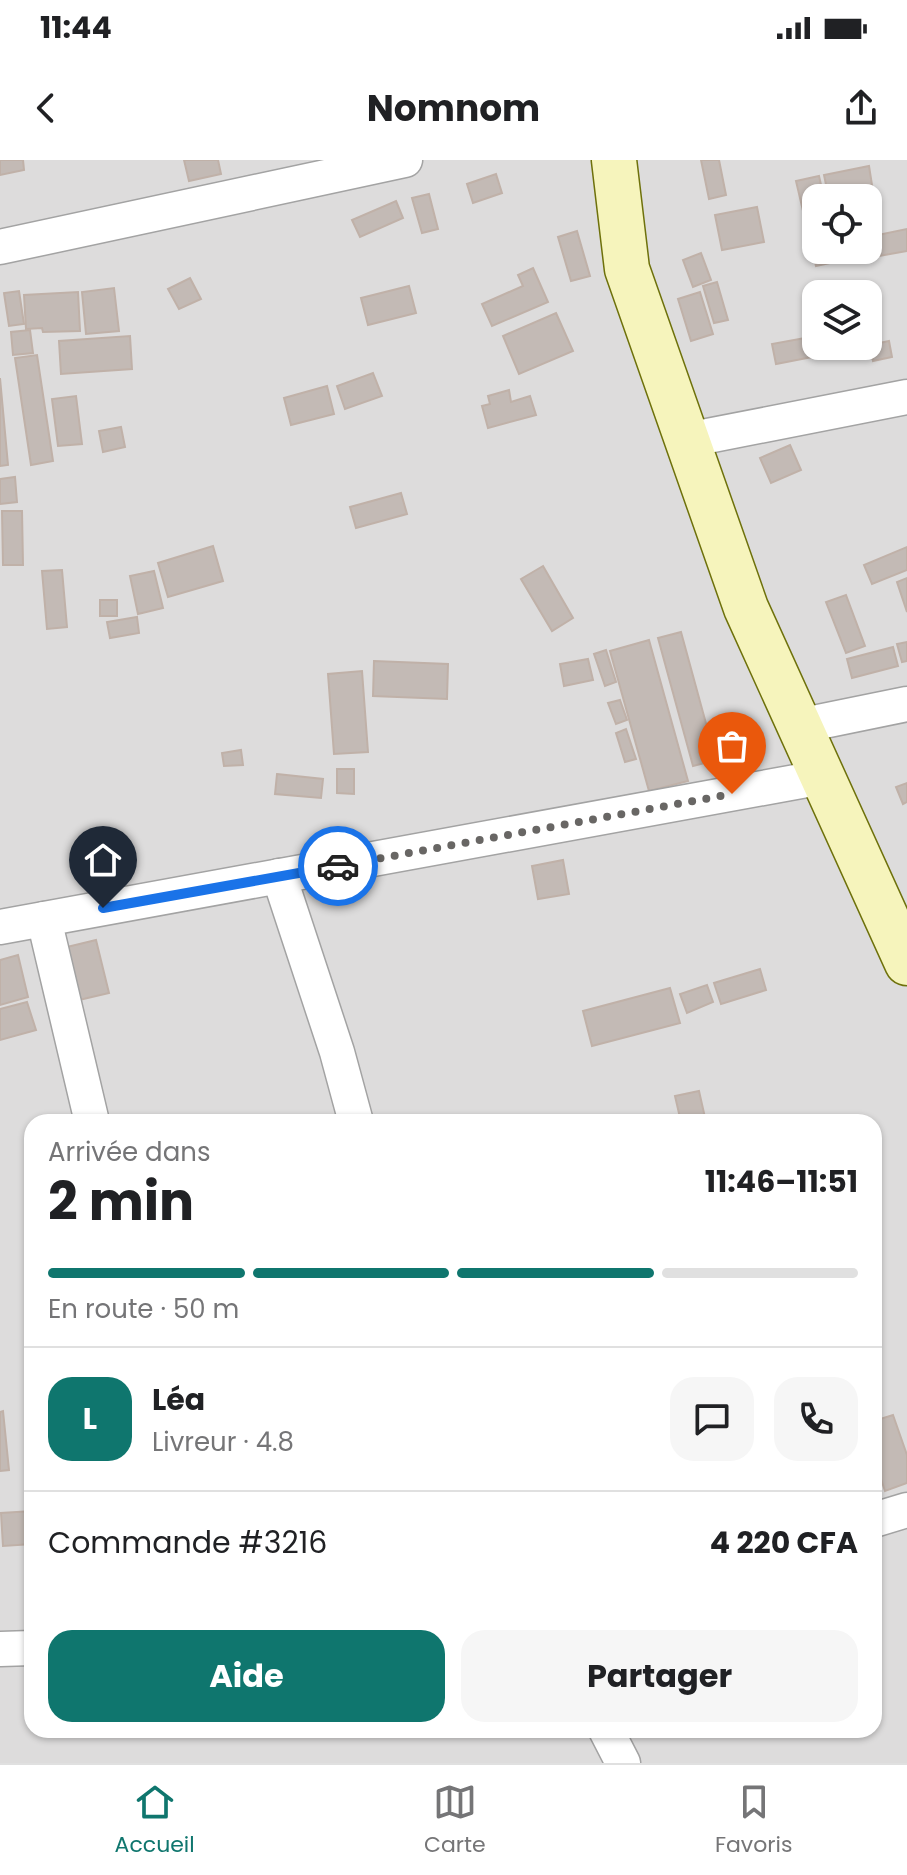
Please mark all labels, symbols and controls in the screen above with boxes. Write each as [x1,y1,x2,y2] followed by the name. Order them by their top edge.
[40,6,112,49] text: 11:44
[367,83,540,134] text: Nomnom
[24,86,68,130] icon: back
[839,86,883,130] icon: share
[802,184,882,360] map controls
[802,184,882,264] button: locate
[802,280,882,360] button: layers
[698,712,766,794] pin
[710,724,754,768] icon: bag
[69,826,137,908] pin
[298,826,378,906] courier
[81,838,125,882] icon: home
[316,844,360,888] icon: car
[48,1134,210,1170] text: Arrivée dans
[705,1160,858,1203] text: 11:46–11:51
[48,1165,194,1238] text: 2 min
[48,1291,239,1327] text: En route · 50 m
[670,1377,754,1461] button: chat
[774,1377,858,1461] button: phone
[152,1378,205,1421] text: Léa
[83,1397,97,1440] text: L
[152,1424,294,1460] text: Livreur · 4.8
[48,1521,327,1564] text: Commande #3216
[710,1521,858,1564] text: 4 220 CFA
[48,1630,445,1722] button: Aide
[461,1630,858,1722] button: Partager
[115,1780,195,1861] tab: Accueil
[424,1780,486,1861] tab: Carte
[715,1780,792,1861] tab: Favoris

